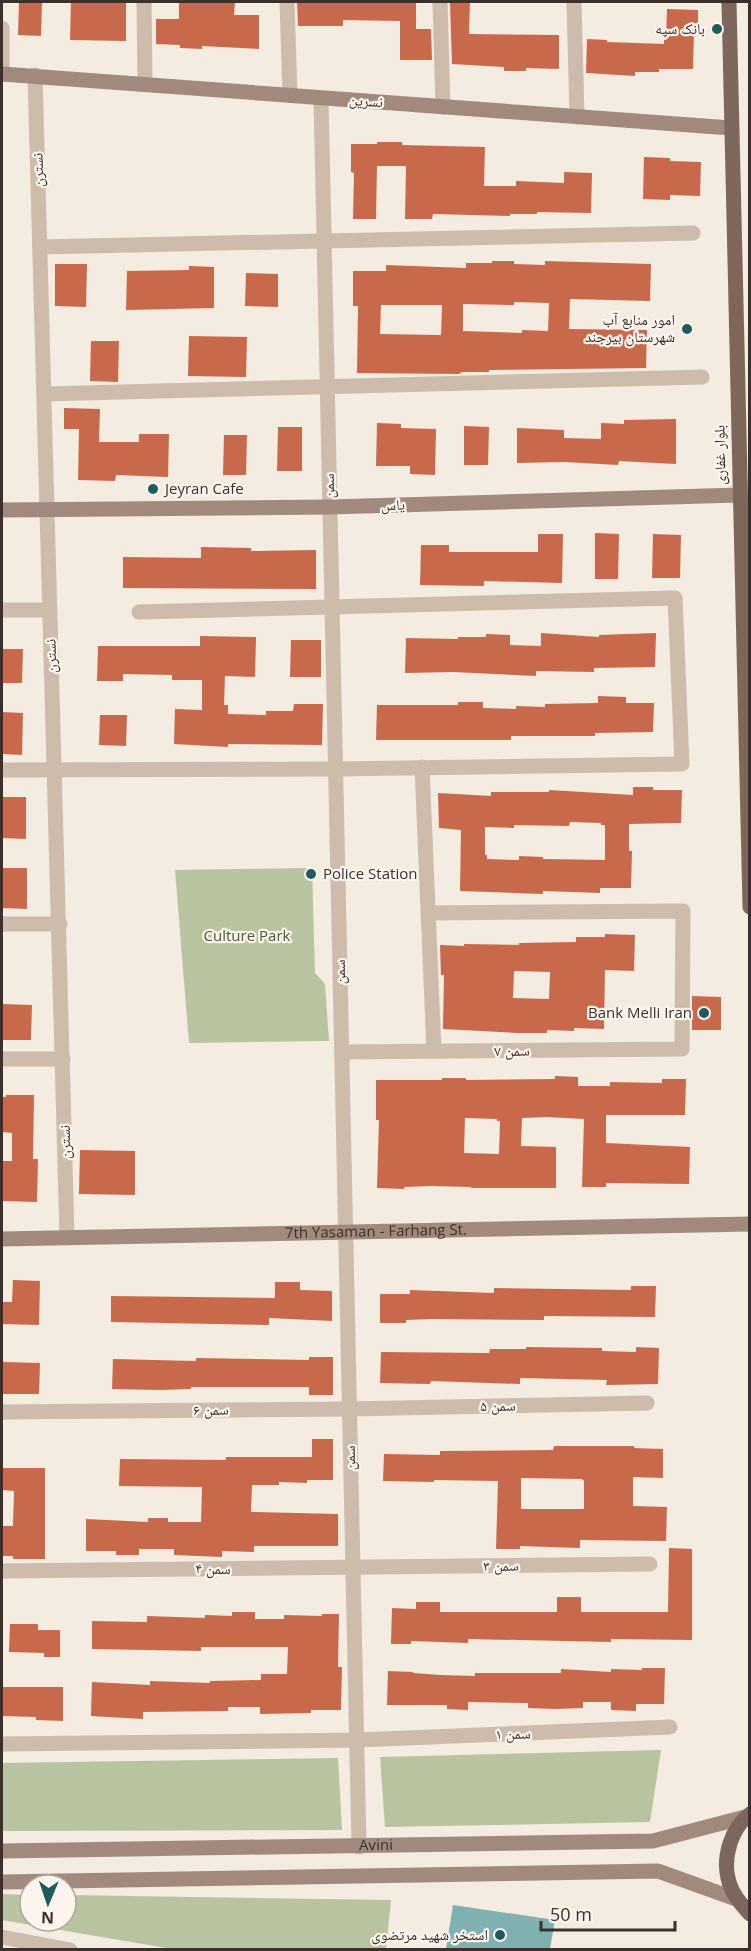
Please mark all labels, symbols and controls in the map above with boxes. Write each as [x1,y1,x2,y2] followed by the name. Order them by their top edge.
[655,18,705,38] place label: بانک سپه
[710,22,724,36] marker: بانک سپه
[348,89,384,112] street label: نسرین
[26,152,49,188] street label: نسترن
[585,309,675,347] place label: امور منابع آب شهرستان بیرجند
[680,322,694,336] marker: امور منابع آب شهرستان بیرجند
[708,425,731,485] street label: بلوار غفاری
[318,473,339,499] street label: سمن
[163,478,244,498] place label: Jeyran Cafe
[146,482,160,496] marker: Jeyran Cafe
[381,494,406,515] street label: یاس
[39,638,62,674] street label: نسترن
[323,863,417,883] place label: Police Station
[304,867,318,881] marker: Police Station
[204,925,291,945] park label: Culture Park
[329,959,350,985] street label: سمن
[588,1002,692,1022] place label: Bank Melli Iran
[697,1006,711,1020] marker: Bank Melli Iran
[494,1040,530,1061] street label: سمن ۷
[54,1125,75,1159] street label: نسترن
[285,1219,467,1242] street label: 7th Yasaman - Farhang St.
[480,1395,516,1416] street label: سمن ۵
[193,1399,229,1420] street label: سمن ۶
[339,1445,360,1471] street label: سمن
[483,1555,519,1576] street label: سمن ۳
[195,1558,231,1579] street label: سمن ۴
[495,1722,531,1745] street label: سمن ۱
[359,1834,393,1855] street label: Avini
[18,1873,78,1933] north arrow
[541,1894,674,1932] scale bar
[550,1902,592,1926] text: 50 m
[41,1907,54,1929] text: N
[371,1924,488,1945] place label: استخر شهید مرتضوی
[493,1928,507,1942] marker: استخر شهید مرتضوی

